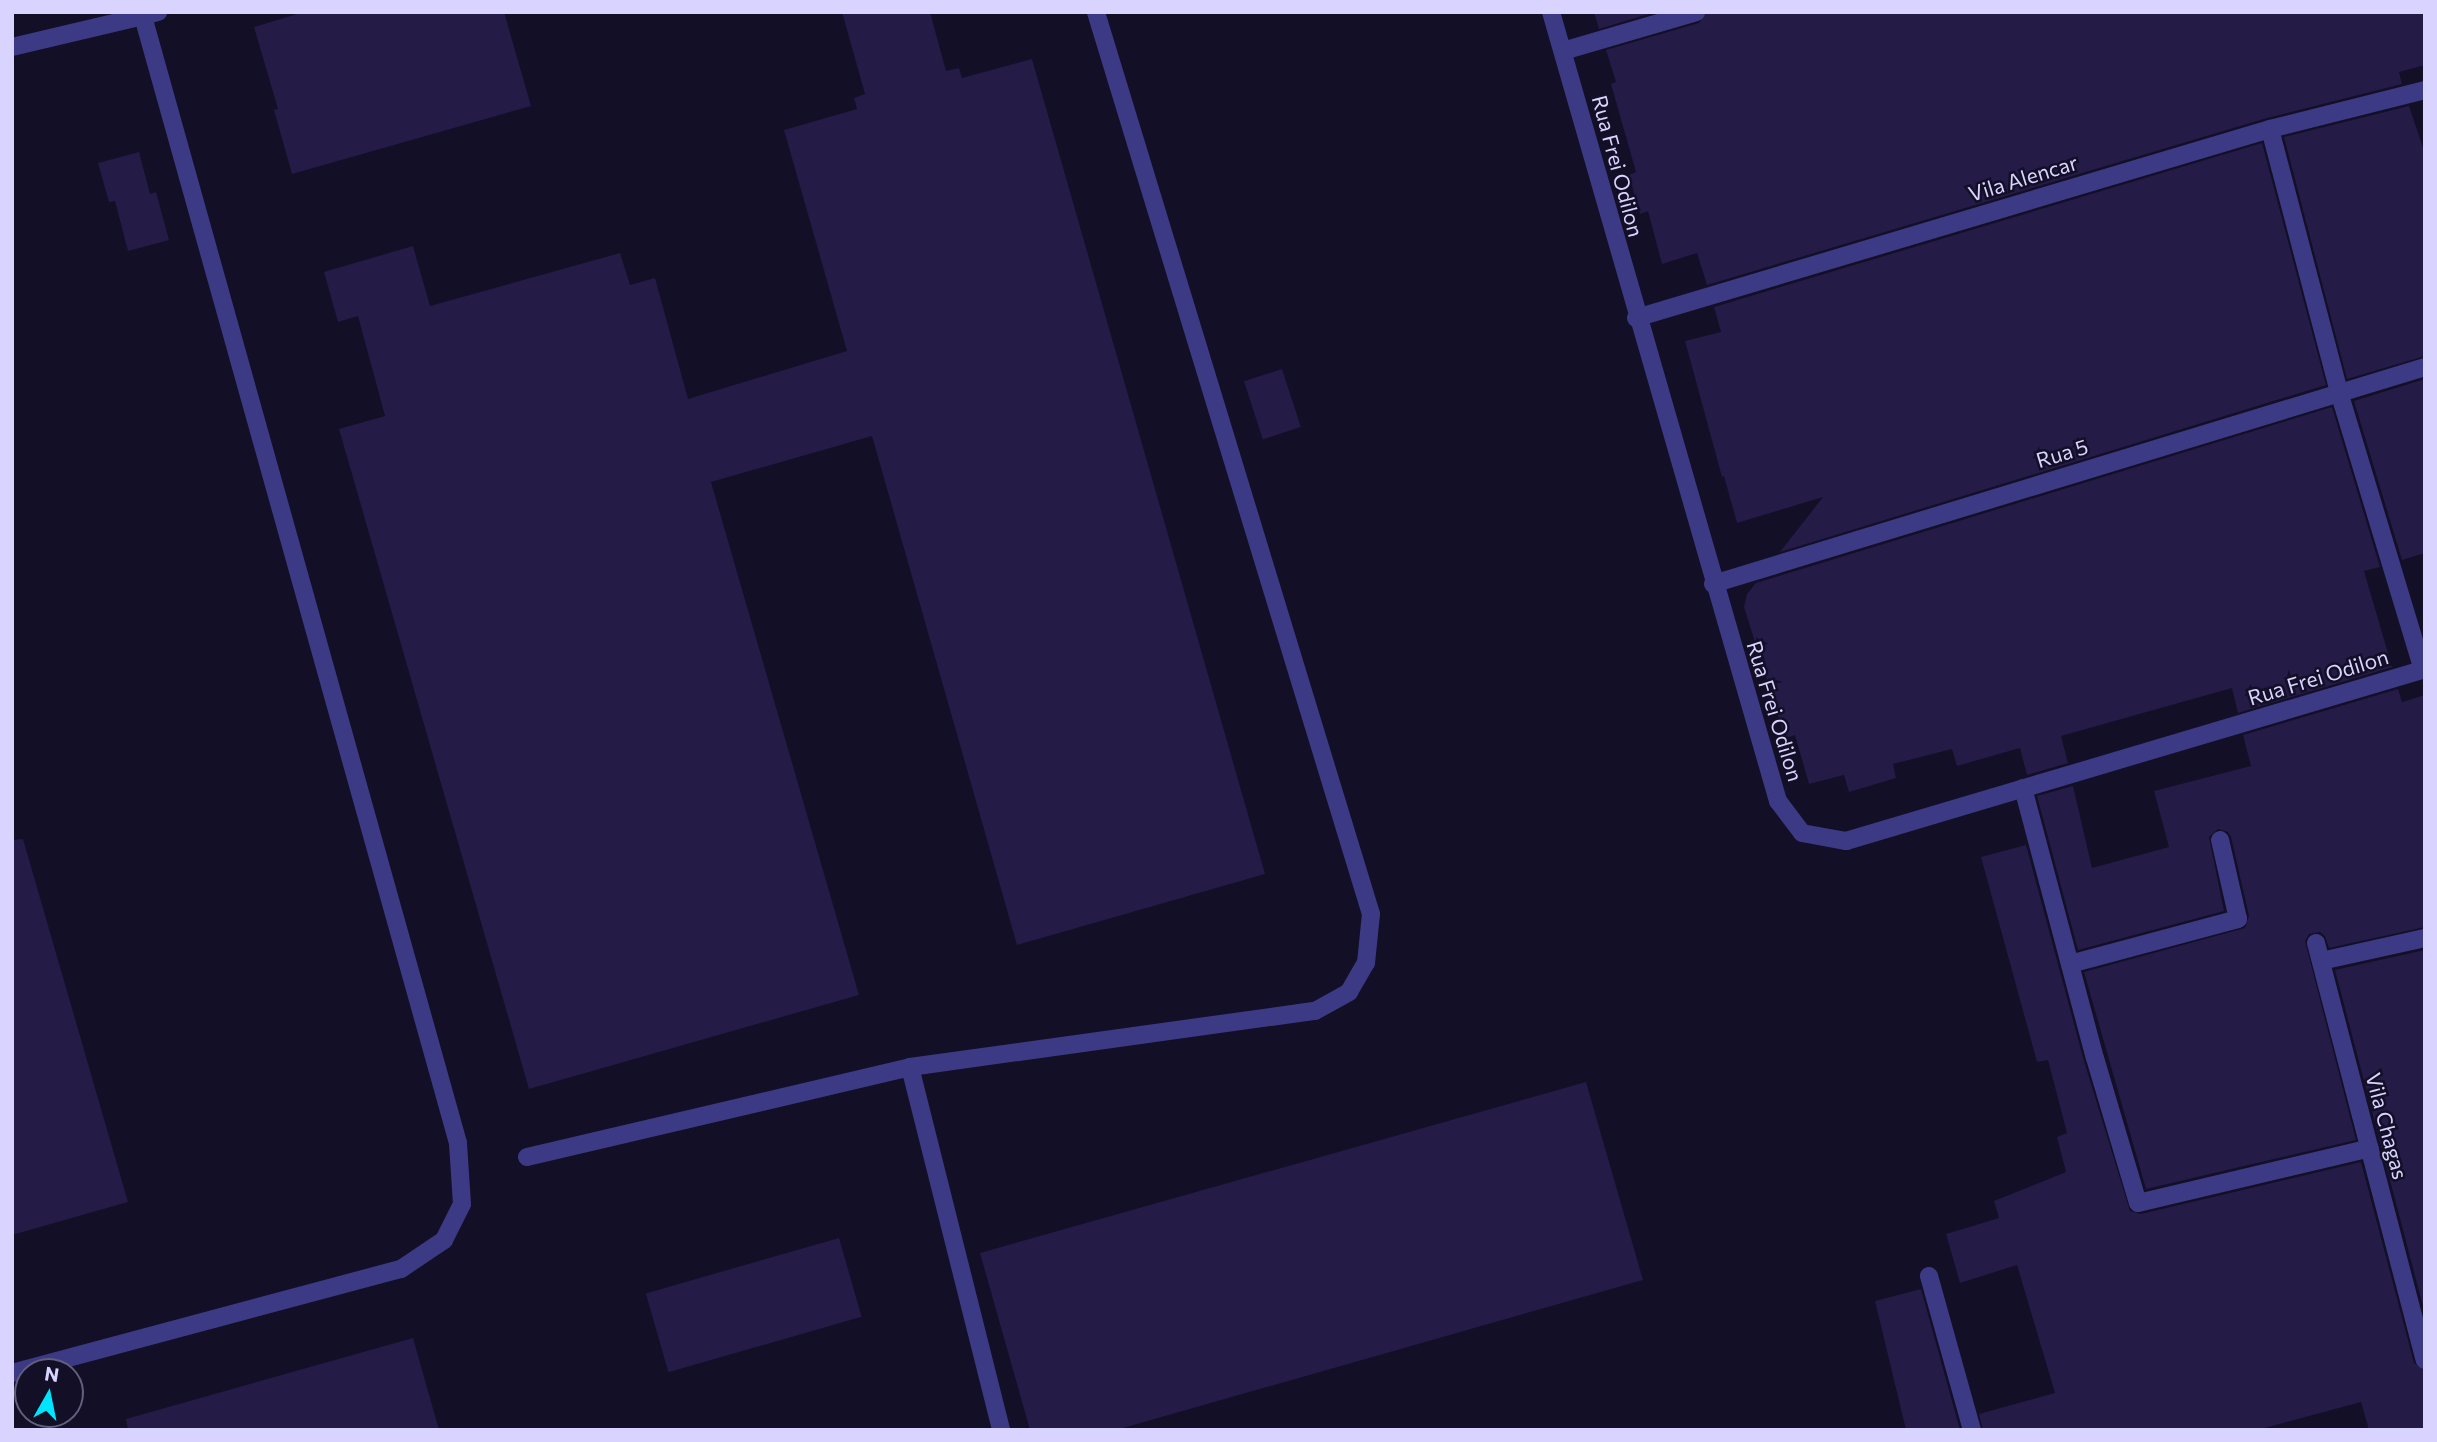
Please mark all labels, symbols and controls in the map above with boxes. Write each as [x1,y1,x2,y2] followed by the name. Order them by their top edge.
[1587,92,1649,240] street label: Rua Frei Odilon
[1965,149,2081,207] street label: Vila Alencar
[2033,433,2091,473] street label: Rua 5
[1742,638,1808,784] street label: Rua Frei Odilon
[2245,644,2391,710] street label: Rua Frei Odilon
[2361,1070,2413,1182] street label: Vila Chagas
[14,1358,84,1428] north arrow
[43,1361,61,1386] text: N

